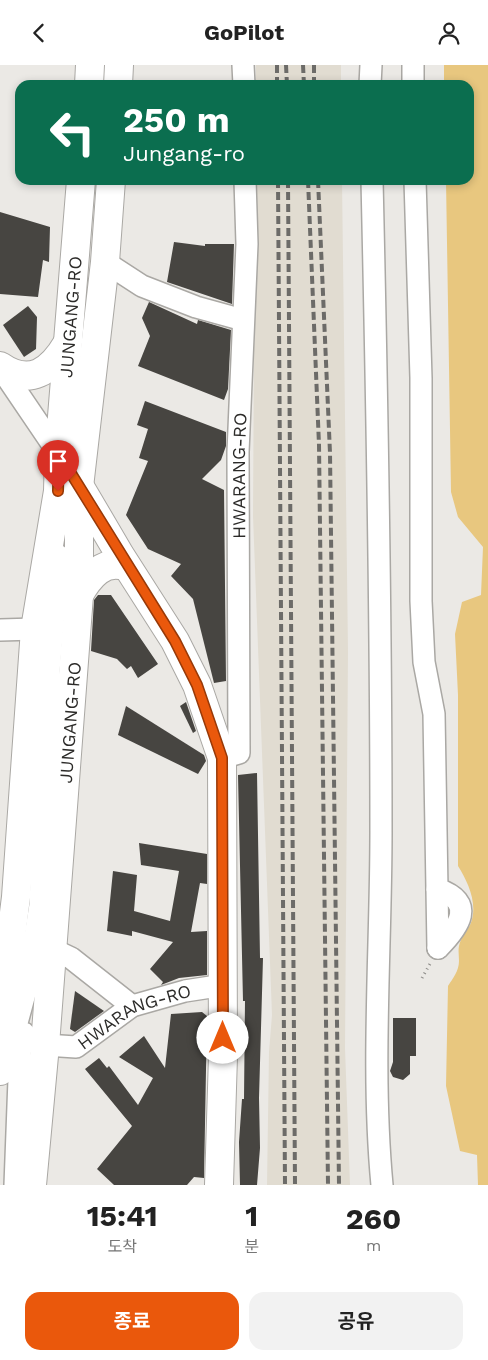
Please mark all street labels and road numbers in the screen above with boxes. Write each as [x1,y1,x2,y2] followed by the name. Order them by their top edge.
[55,255,85,378] street label: JUNGANG-RO
[227,412,250,539] street label: HWARANG-RO
[54,661,84,784] street label: JUNGANG-RO
[73,979,193,1053] street label: HWARANG-RO

